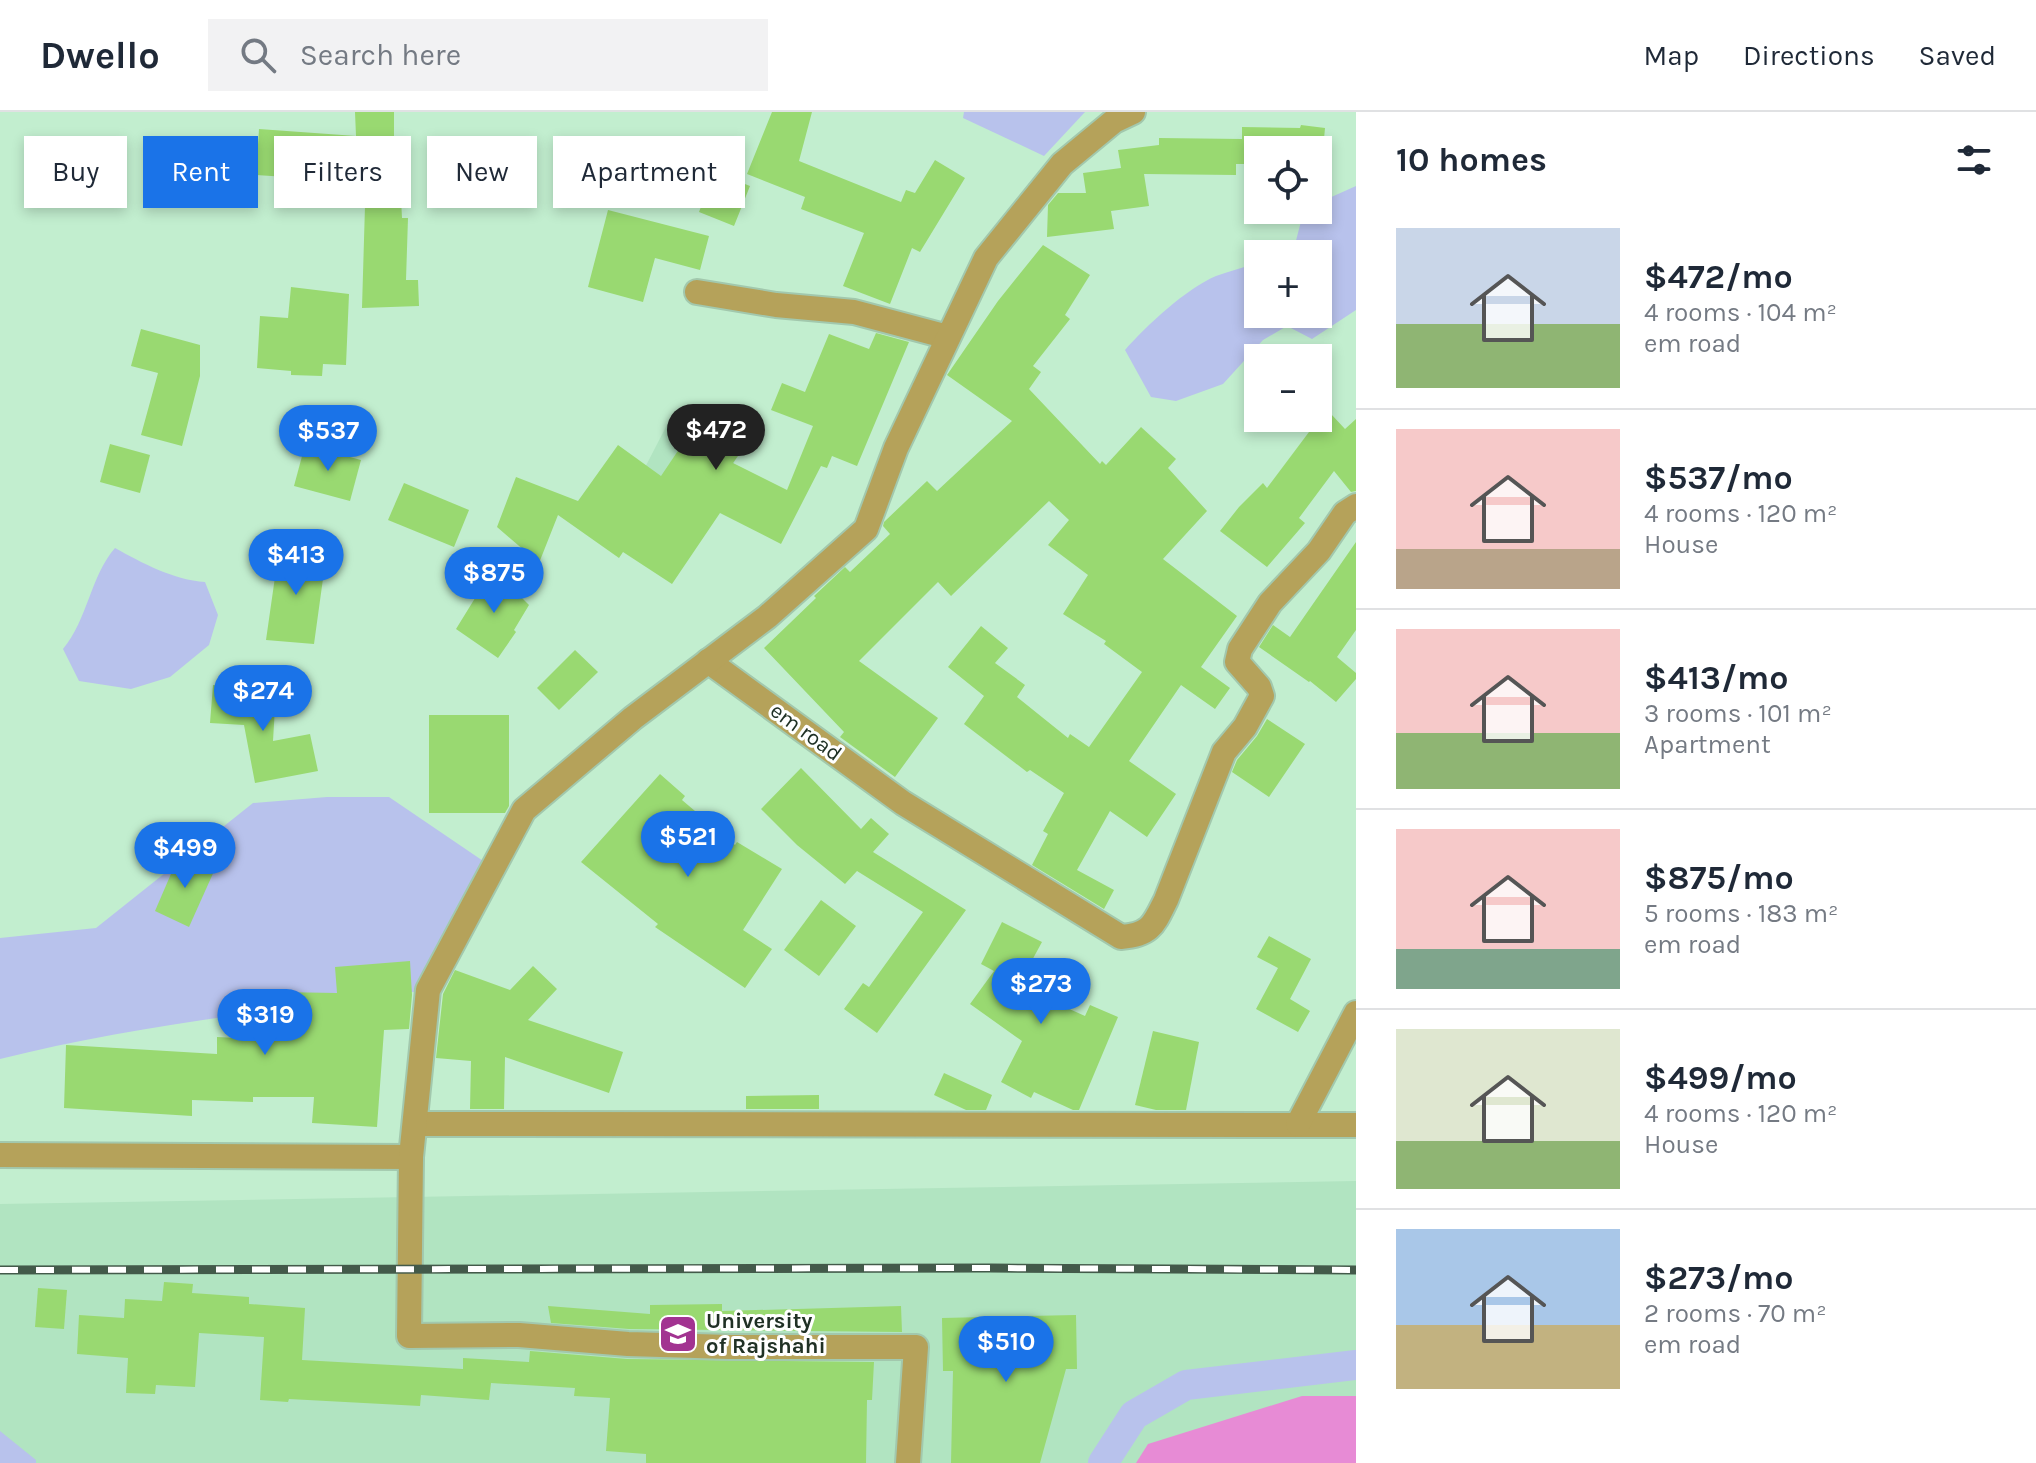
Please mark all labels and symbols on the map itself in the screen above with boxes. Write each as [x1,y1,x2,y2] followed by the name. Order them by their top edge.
[669,404,763,472] pin: $472
[281,405,375,473] pin: $537
[249,529,343,597] pin: $413
[447,547,541,615] pin: $875
[216,665,310,733] pin: $274
[765,697,847,767] street label: em road
[641,811,735,879] pin: $521
[138,822,232,890] pin: $499
[994,958,1088,1026] pin: $273
[218,989,312,1057] pin: $319
[706,1308,826,1359] place label: University of Rajshahi
[657,1313,699,1355] school or university icon: University of Rajshahi
[959,1316,1053,1384] pin: $510

